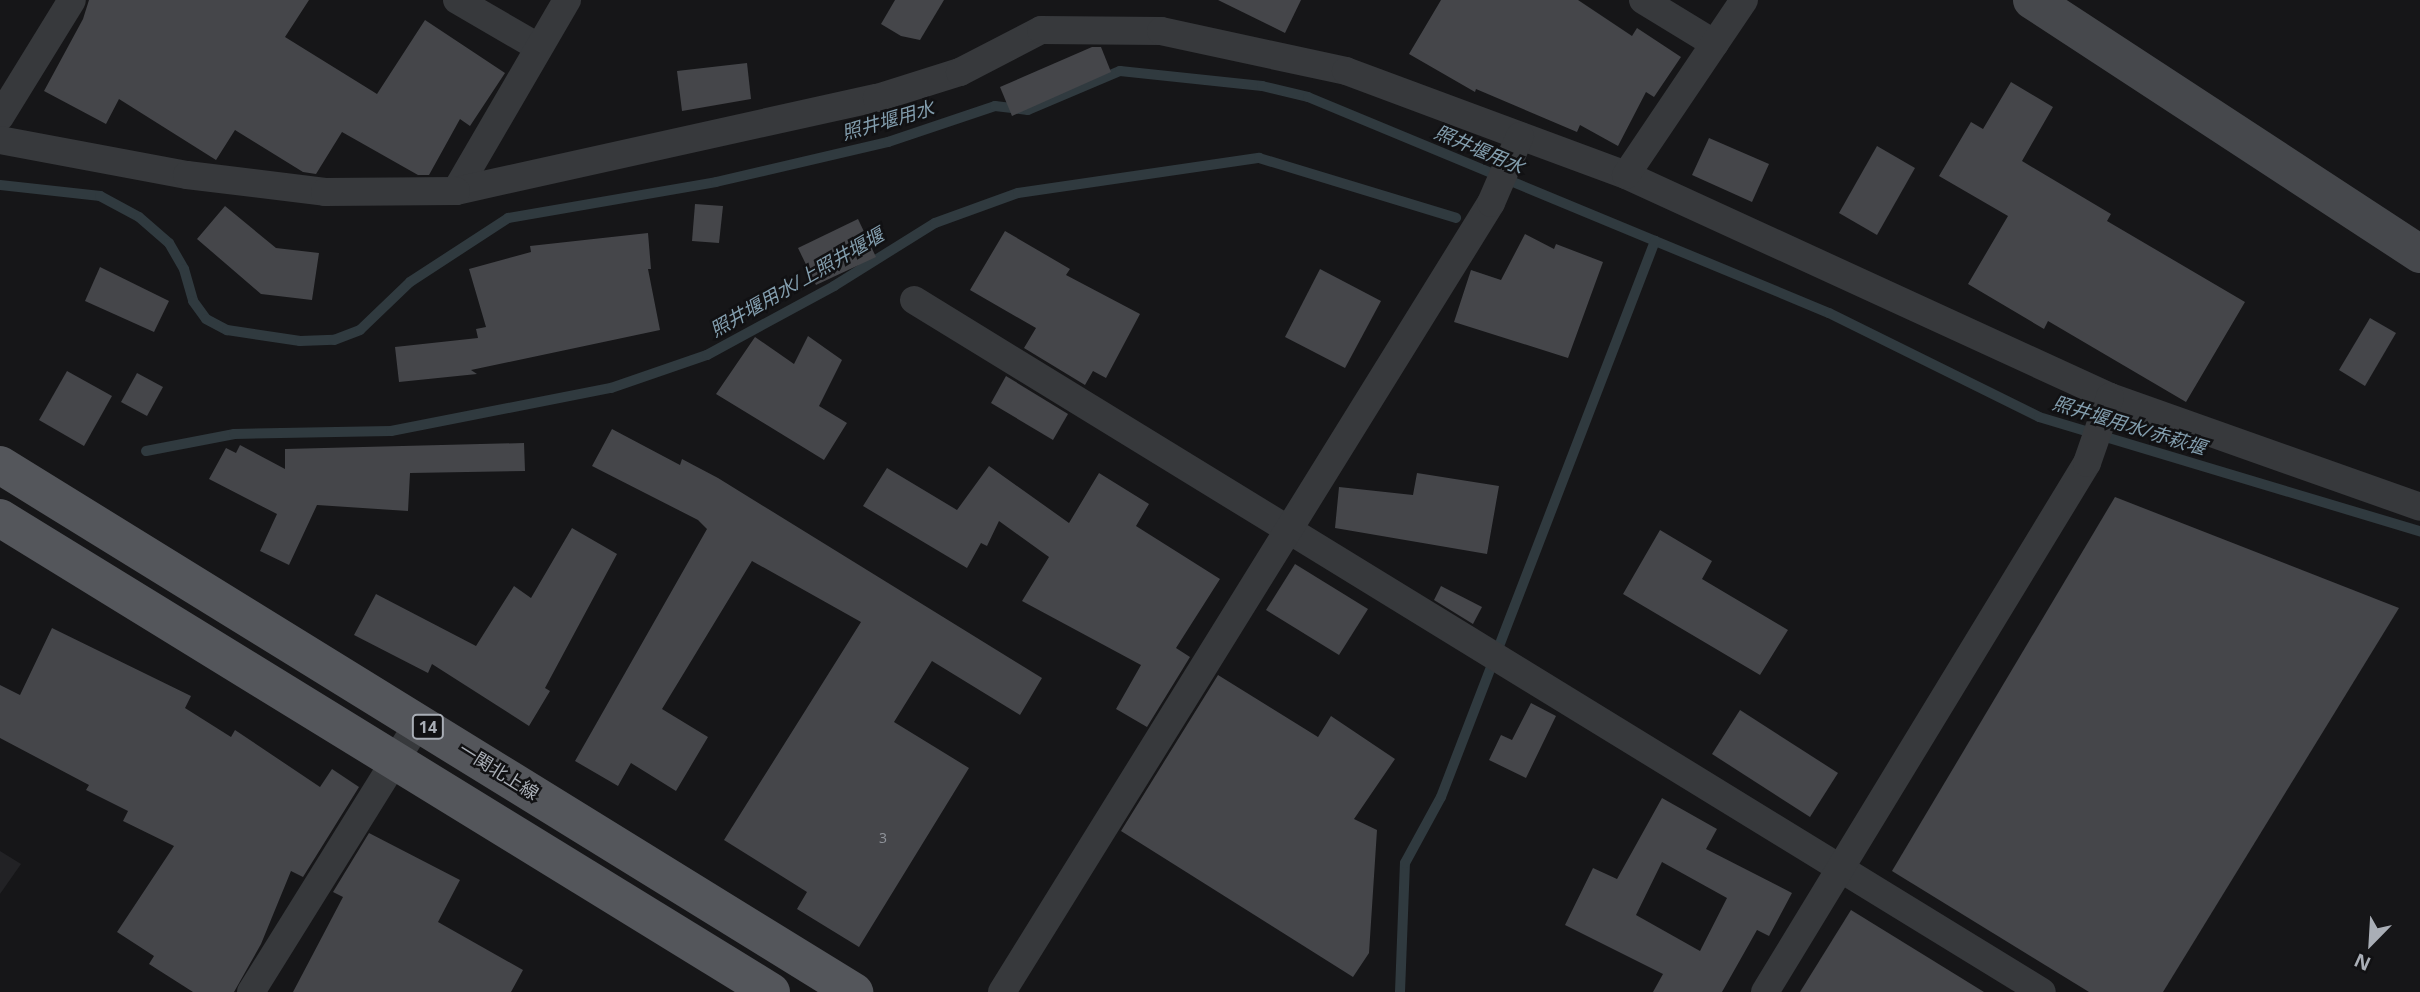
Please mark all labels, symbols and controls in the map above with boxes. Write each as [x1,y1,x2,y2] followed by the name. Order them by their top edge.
[839,97,937,145] water label: 照井堰用水
[1431,121,1527,179] water label: 照井堰用水
[706,224,888,342] water label: 照井堰用水/上照井堰堰
[2050,392,2208,460] water label: 照井堰用水/赤萩堰
[410,714,446,740] road number: 14
[455,738,543,804] street label: 一関北上線
[879,830,887,846] house number: 3
[2336,908,2406,978] north arrow
[2350,947,2375,977] text: N

